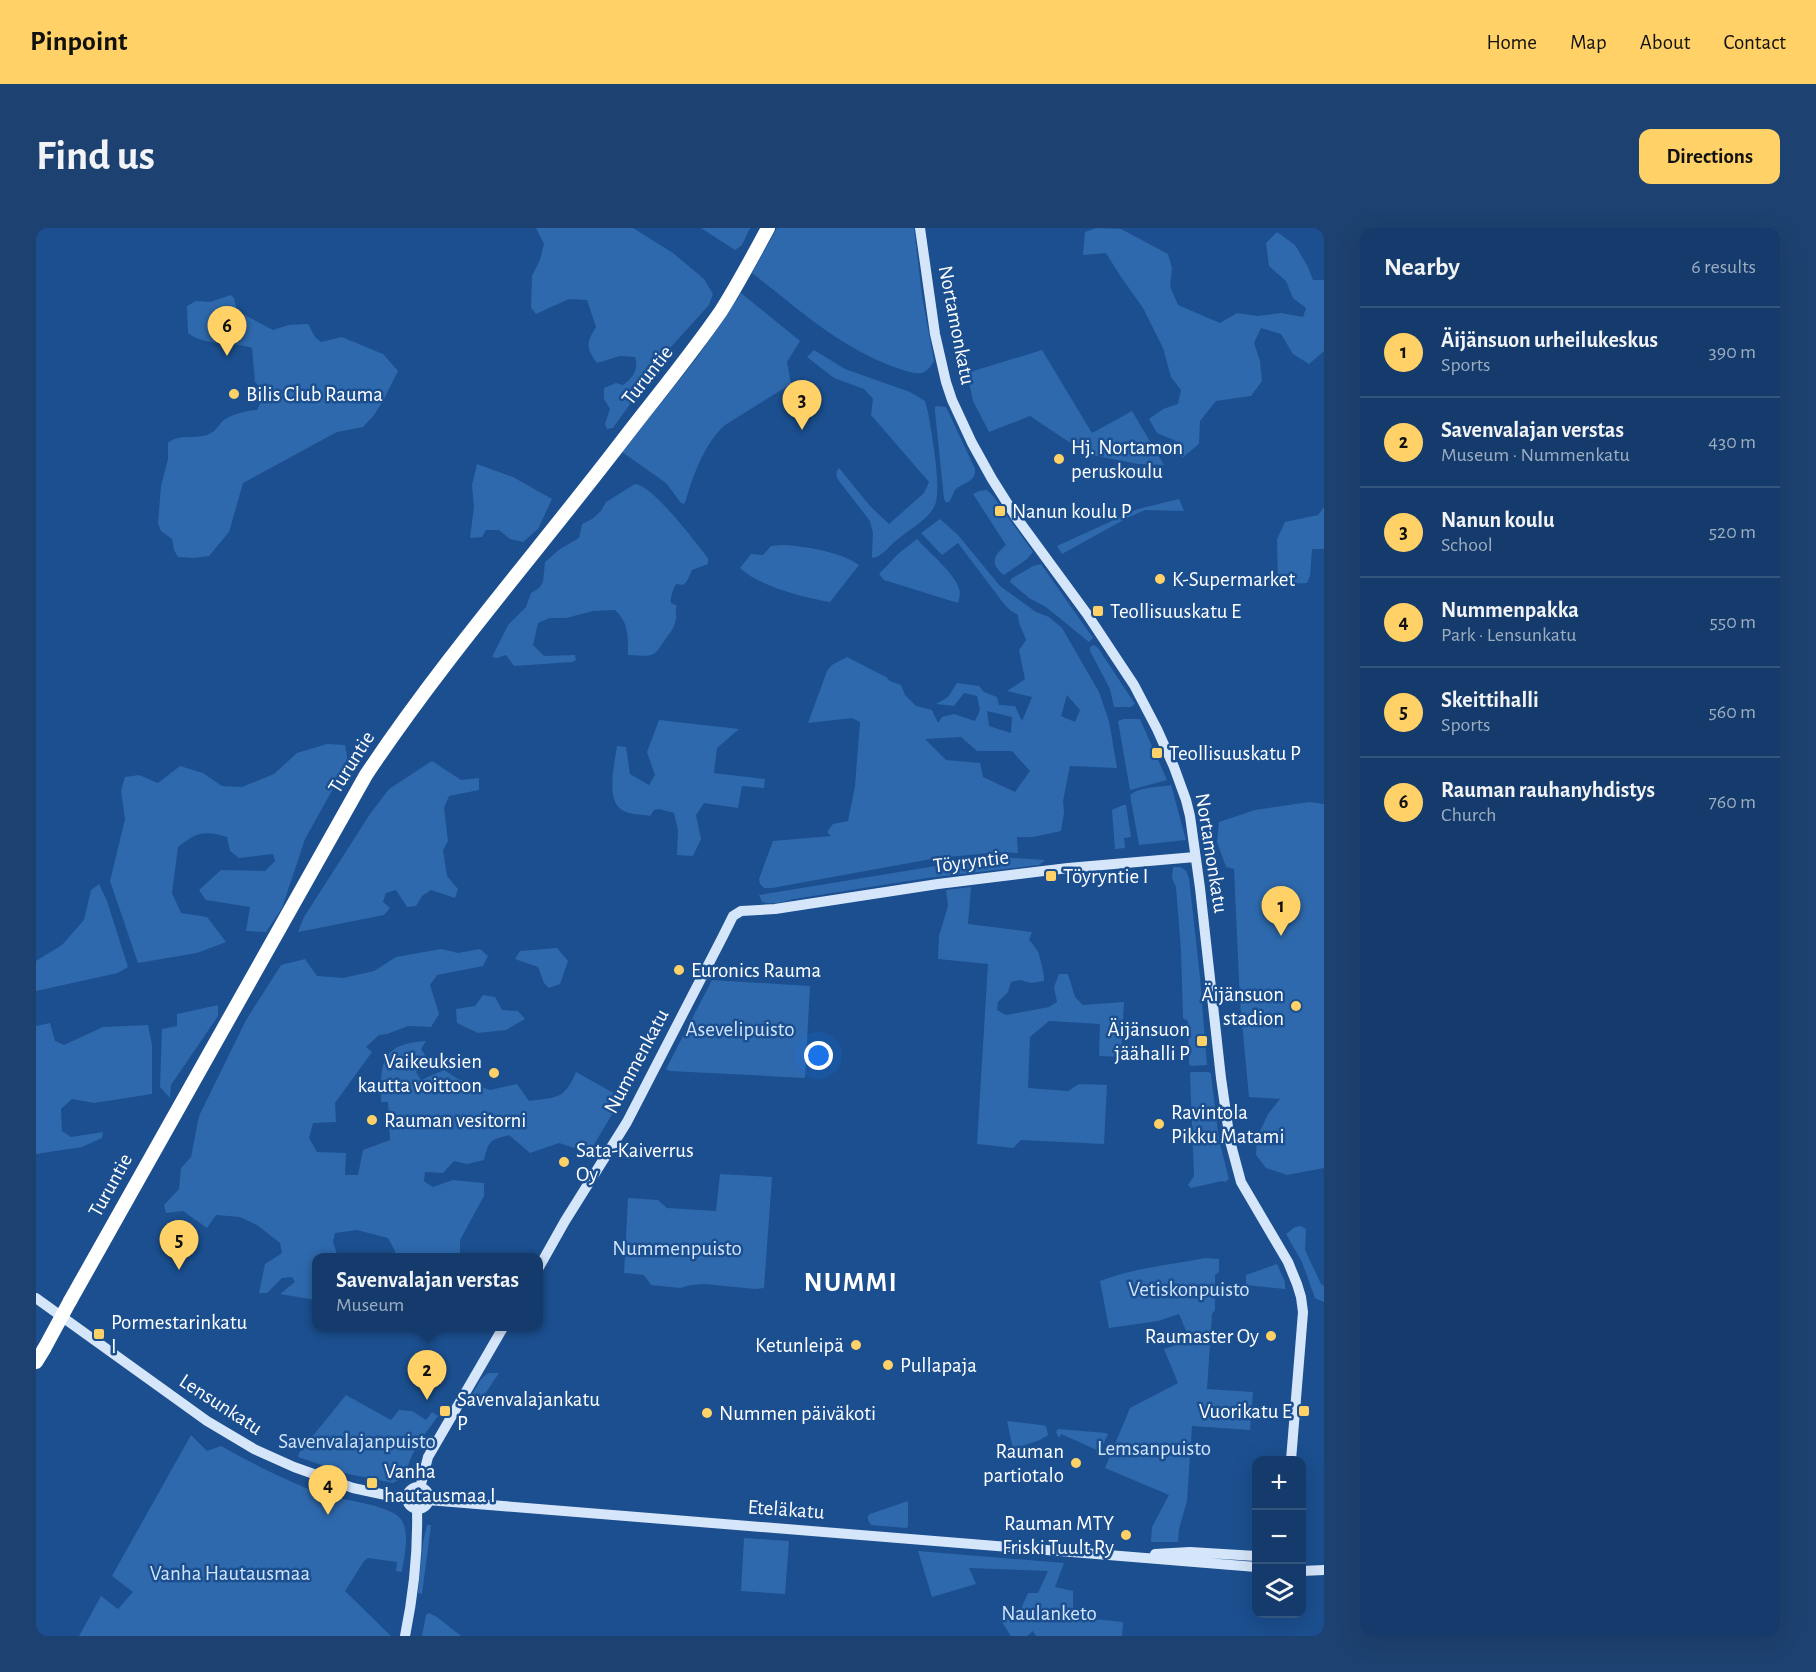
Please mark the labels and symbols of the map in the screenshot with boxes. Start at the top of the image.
street label: Nortamonkatu [935,264,978,387]
pin: 6 [208,306,246,356]
street label: Turuntie [618,342,677,409]
pin: 3 [782,380,822,430]
place label: Bilis Club Rauma [246,384,383,405]
marker: Bilis Club Rauma [227,387,241,401]
place label: Hj. Nortamon peruskoulu [1071,437,1183,482]
marker: Hj. Nortamon peruskoulu [1052,452,1066,466]
place label: Nanun koulu P [1012,501,1132,522]
marker: Nanun koulu P [993,504,1007,518]
place label: K-Supermarket [1172,569,1295,590]
marker: K-Supermarket [1153,572,1167,586]
place label: Teollisuuskatu E [1110,601,1241,622]
marker: Teollisuuskatu E [1091,604,1105,618]
street label: Turuntie [324,728,379,797]
place label: Teollisuuskatu P [1169,743,1301,764]
marker: Teollisuuskatu P [1150,746,1164,760]
street label: Nortamonkatu [1192,792,1231,915]
street label: Töyryntie [932,846,1010,877]
place label: Töyryntie I [1063,866,1148,887]
marker: Töyryntie I [1044,869,1058,883]
pin: 1 [1262,886,1300,936]
place label: Euronics Rauma [691,960,822,981]
marker: Euronics Rauma [672,963,686,977]
place label: Äijänsuon stadion [1201,983,1284,1029]
marker: Äijänsuon stadion [1289,999,1303,1013]
street label: Nummenkatu [600,1005,673,1117]
place label: Äijänsuon jäähalli P [1107,1018,1190,1064]
park label: Asevelipuisto [685,1019,795,1040]
marker: Äijänsuon jäähalli P [1195,1034,1209,1048]
your location [804,1041,833,1070]
place label: Vaikeuksien kautta voittoon [358,1051,482,1096]
marker: Vaikeuksien kautta voittoon [487,1066,501,1080]
place label: Ravintola Pikku Matami [1171,1102,1284,1147]
place label: Rauman vesitorni [384,1110,526,1131]
marker: Rauman vesitorni [365,1113,379,1127]
marker: Ravintola Pikku Matami [1152,1117,1166,1131]
place label: Sata-Kaiverrus Oy [576,1140,694,1185]
street label: Turuntie [85,1150,136,1220]
marker: Sata-Kaiverrus Oy [557,1155,571,1169]
pin: 5 [160,1220,198,1270]
park label: Nummenpuisto [612,1238,742,1259]
district label: NUMMI [804,1269,898,1296]
park label: Vetiskonpuisto [1128,1279,1250,1300]
place label: Pormestarinkatu I [111,1312,248,1357]
place label: Raumaster Oy [1145,1326,1259,1347]
marker: Pormestarinkatu I [92,1327,106,1341]
marker: Raumaster Oy [1264,1329,1278,1343]
place label: Ketunleipä [755,1335,844,1356]
marker: Ketunleipä [849,1338,863,1352]
pin: 2 [408,1350,446,1400]
place label: Pullapaja [900,1355,977,1376]
marker: Pullapaja [881,1358,895,1372]
street label: Lensunkatu [175,1370,266,1439]
place label: Savenvalajankatu P [457,1389,600,1434]
place label: Vuorikatu E [1199,1401,1292,1422]
place label: Nummen päiväkoti [719,1403,876,1424]
marker: Savenvalajankatu P [438,1404,452,1418]
marker: Vuorikatu E [1297,1404,1311,1418]
marker: Nummen päiväkoti [700,1406,714,1420]
park label: Savenvalajanpuisto [278,1431,436,1452]
park label: Lemsanpuisto [1097,1438,1211,1459]
place label: Rauman partiotalo [983,1441,1064,1486]
marker: Rauman partiotalo [1069,1456,1083,1470]
place label: Vanha hautausmaa I [384,1461,496,1506]
pin: 4 [308,1466,348,1515]
marker: Vanha hautausmaa I [365,1476,379,1490]
street label: Eteläkatu [747,1496,825,1523]
place label: Rauman MTY Friski Tuult Ry [1002,1513,1114,1558]
marker: Rauman MTY Friski Tuult Ry [1119,1528,1133,1542]
park label: Vanha Hautausmaa [150,1563,311,1584]
park label: Naulanketo [1001,1603,1097,1624]

